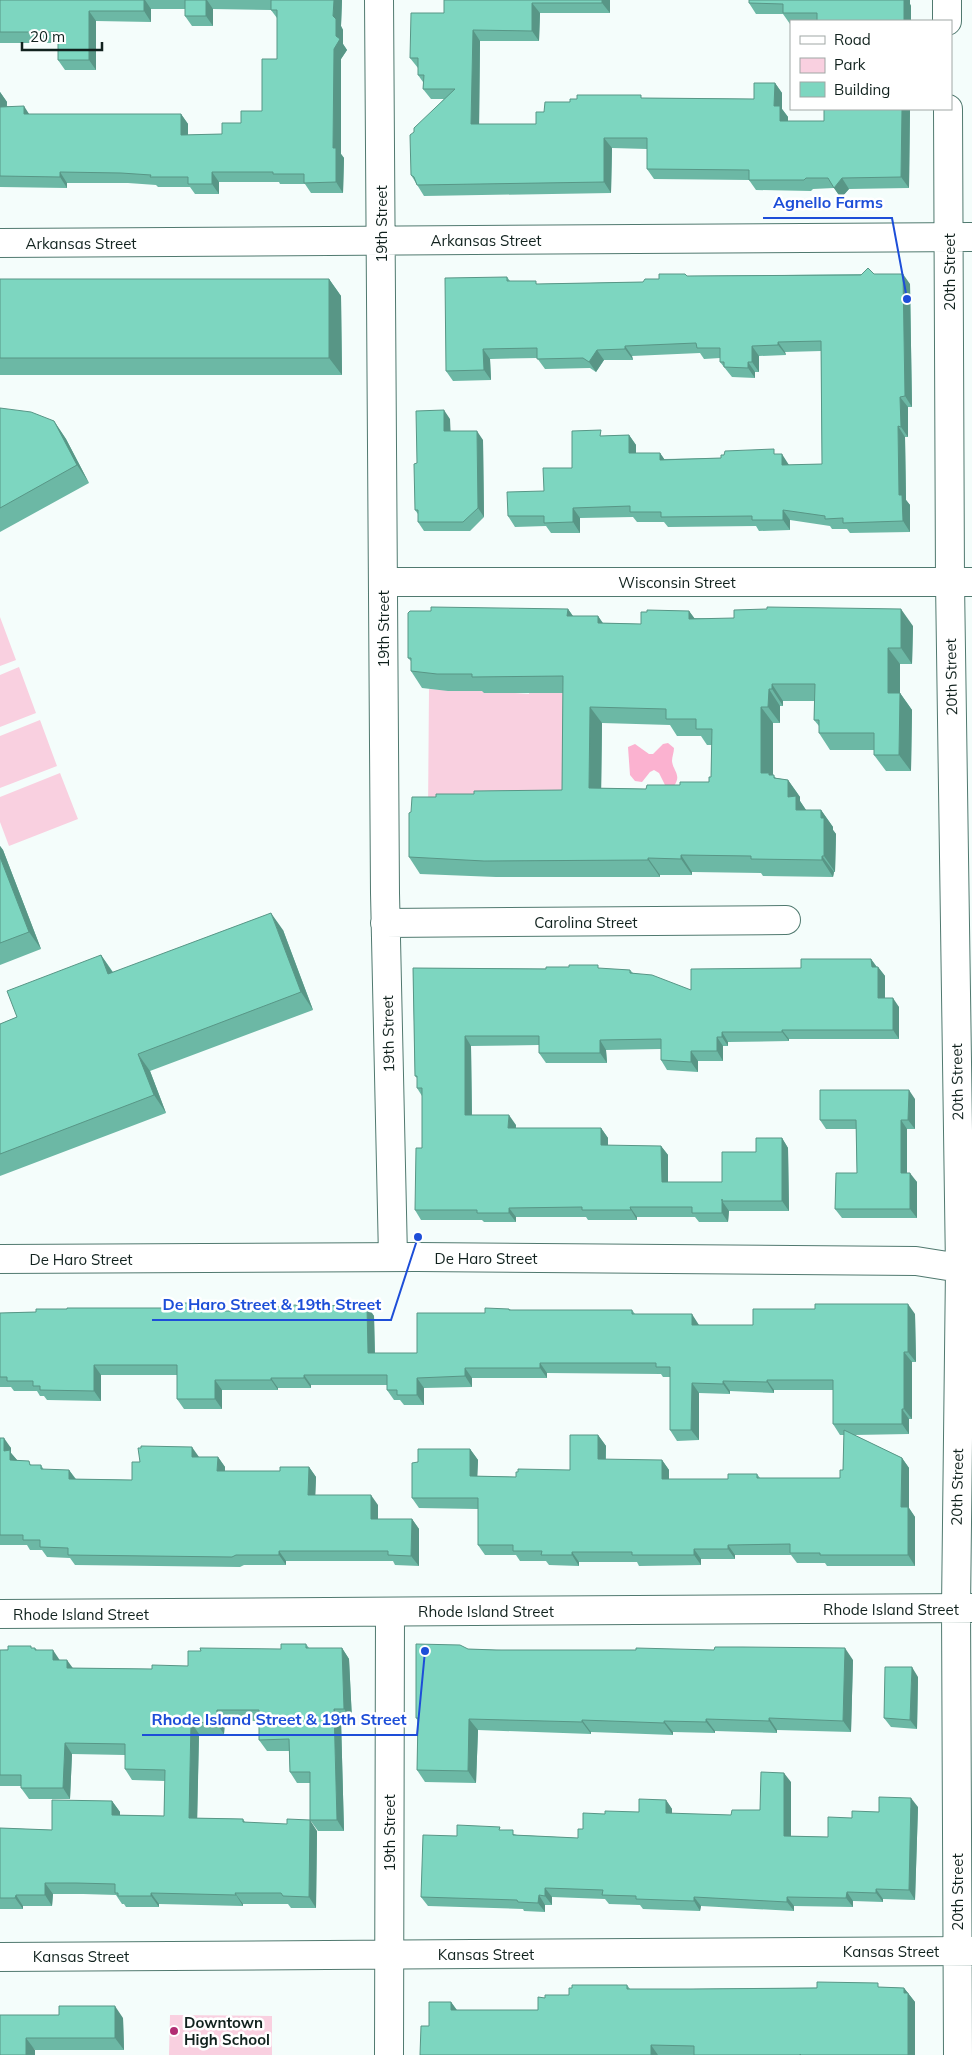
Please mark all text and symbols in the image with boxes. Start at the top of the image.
scale bar [22,20,102,52]
legend [790,20,952,110]
text: 20 m [30,27,65,46]
text: Road [834,30,871,49]
text: Park [834,55,866,74]
text: Building [834,80,890,99]
street label: 19th Street [372,185,391,263]
callout: Agnello Farms [763,187,892,218]
text: Agnello Farms [773,192,883,212]
street label: Arkansas Street [430,231,542,250]
street label: 20th Street [940,233,959,311]
street label: Arkansas Street [25,234,137,253]
street label: Wisconsin Street [618,573,736,592]
street label: 19th Street [374,590,393,668]
street label: 20th Street [941,638,961,716]
street label: Carolina Street [534,913,638,932]
street label: 19th Street [378,995,398,1073]
street label: 20th Street [947,1043,967,1121]
street label: De Haro Street [434,1249,538,1268]
street label: De Haro Street [29,1250,133,1269]
callout: De Haro Street & 19th Street [152,1289,391,1320]
text: De Haro Street & 19th Street [163,1294,381,1314]
street label: 20th Street [947,1448,967,1526]
street label: Rhode Island Street [823,1600,959,1619]
street label: Rhode Island Street [418,1602,554,1621]
street label: Rhode Island Street [13,1605,149,1624]
callout: Rhode Island Street & 19th Street [142,1704,417,1735]
text: Rhode Island Street & 19th Street [151,1709,407,1729]
street label: 19th Street [380,1794,399,1872]
street label: 20th Street [948,1853,967,1931]
street label: Kansas Street [843,1942,939,1961]
street label: Kansas Street [438,1945,534,1964]
street label: Kansas Street [33,1947,129,1966]
place label: Downtown High School [184,2013,270,2049]
marker: Downtown High School [168,2025,180,2037]

